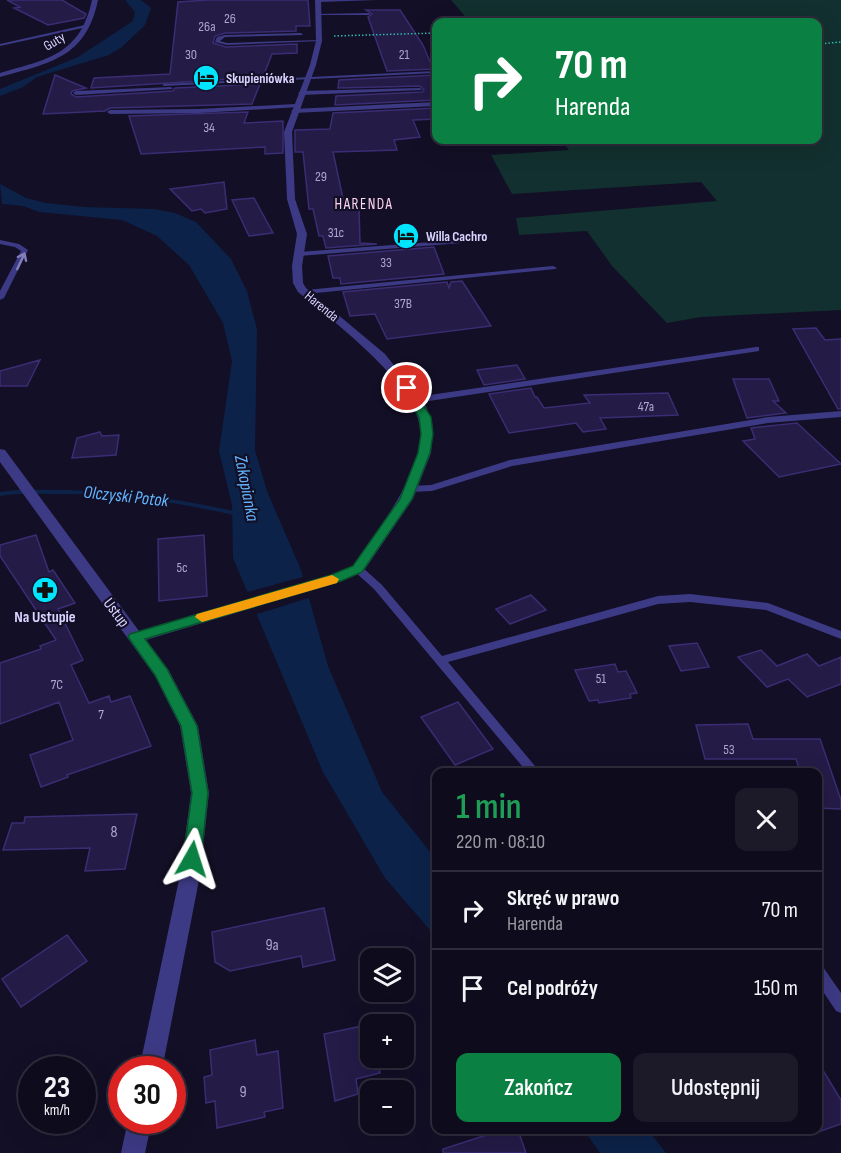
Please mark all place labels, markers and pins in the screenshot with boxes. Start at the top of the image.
hotel icon: Skupieniówka [191,63,221,93]
place label: Skupieniówka [226,70,295,87]
hotel icon: Willa Cachro [391,221,421,251]
place label: Willa Cachro [426,228,487,245]
pin [381,362,432,413]
pharmacy icon: Na Ustupie [30,575,60,605]
place label: Na Ustupie [14,608,76,627]

